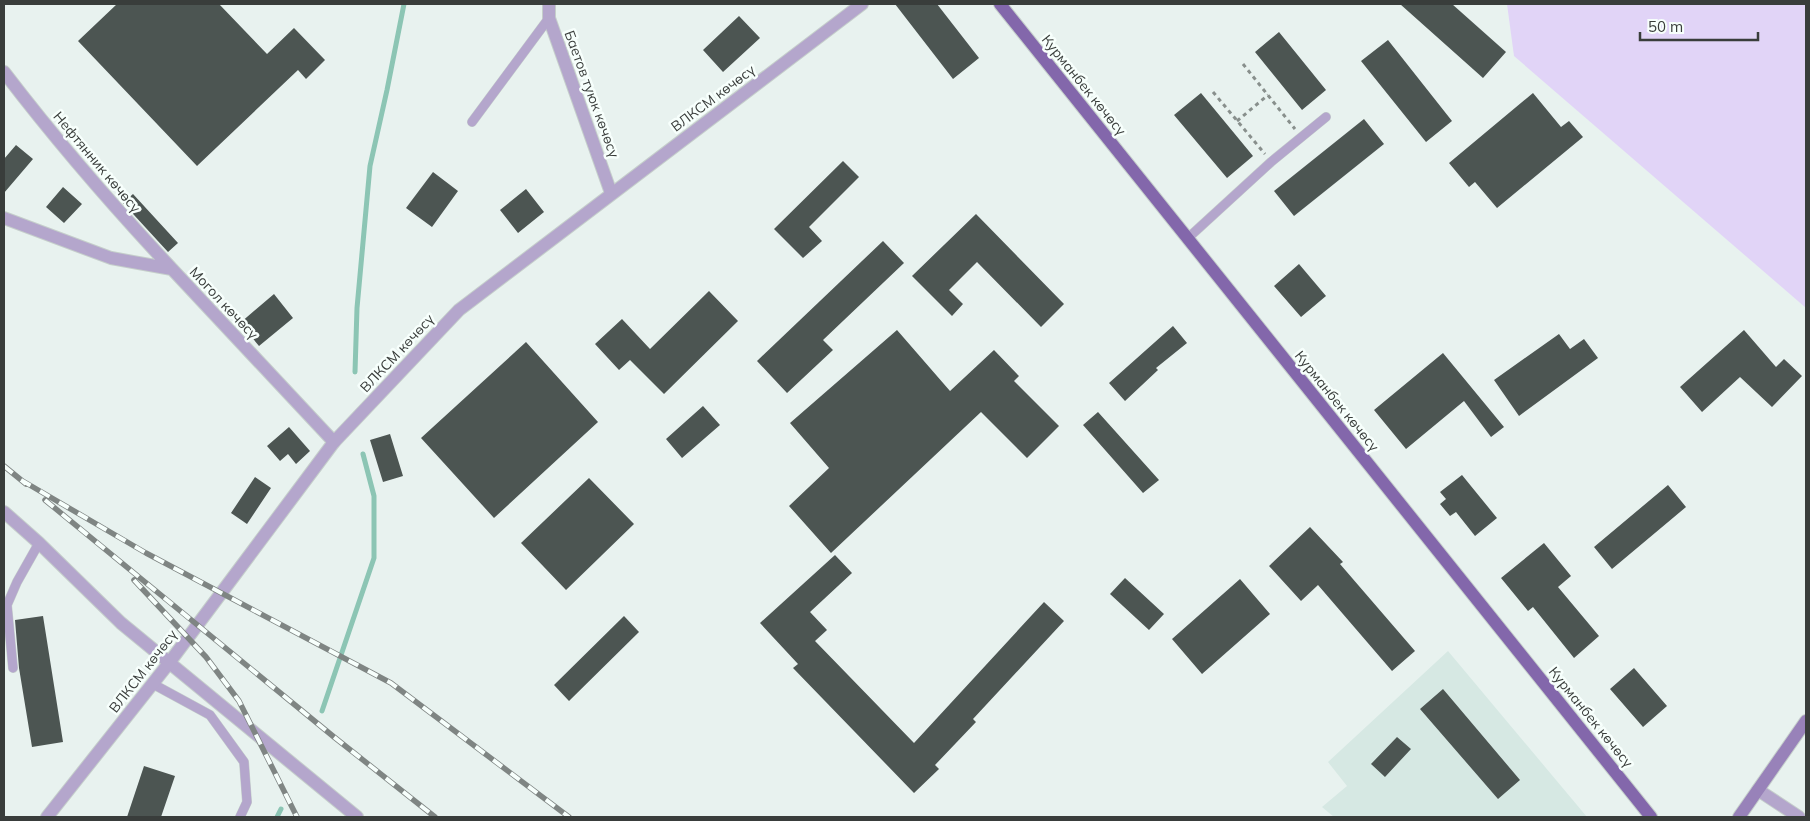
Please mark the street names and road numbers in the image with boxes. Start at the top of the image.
street label: Баетов туюк көчөсү [561,28,624,161]
street label: Курманбек көчөсү [1038,31,1131,139]
street label: ВЛКСМ көчөсү [667,60,759,135]
street label: Нефтянник көчөсү [49,108,145,217]
street label: Могол көчөсү [186,263,262,343]
street label: ВЛКСМ көчөсү [356,310,438,396]
street label: Курманбек көчөсү [1291,347,1384,455]
street label: ВЛКСМ көчөсү [105,625,181,716]
street label: Курманбек көчөсү [1545,663,1638,771]

